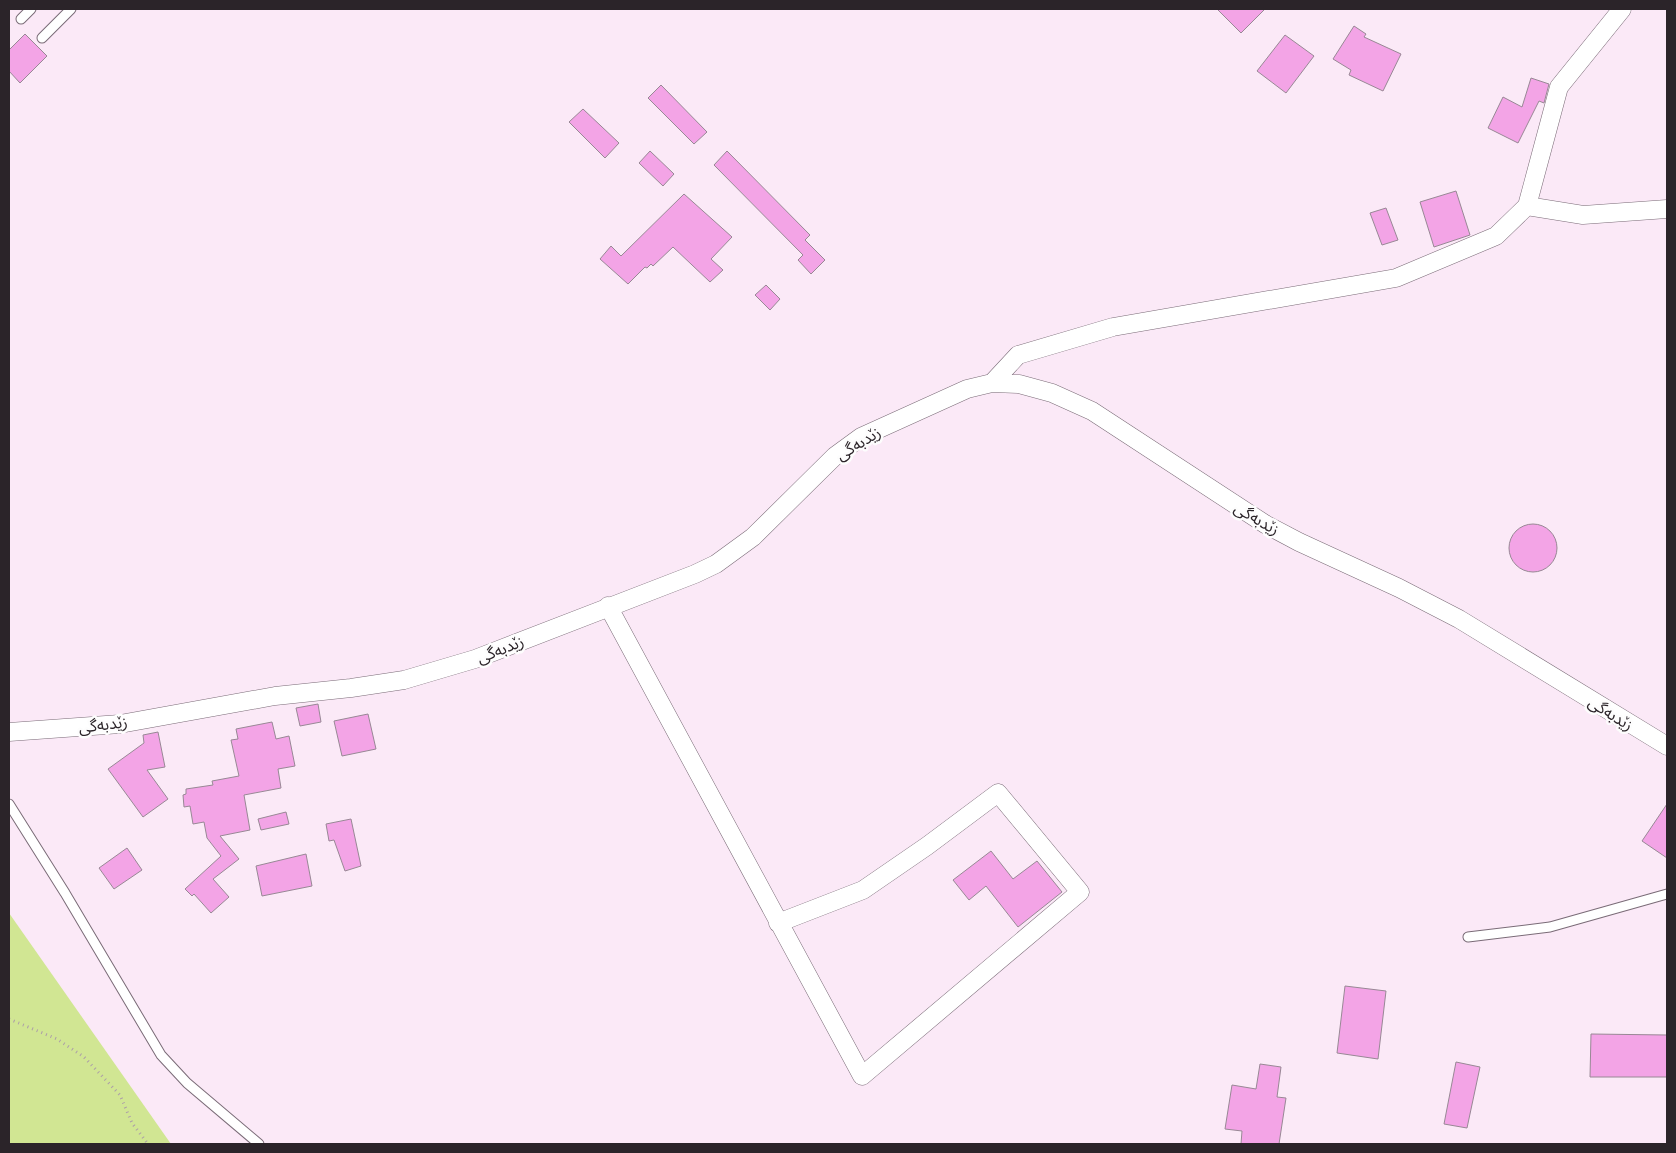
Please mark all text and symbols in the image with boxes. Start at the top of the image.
street label: زێدبەگی [833,423,884,465]
street label: زێدبەگی [1231,499,1282,539]
street label: زێدبەگی [474,632,527,667]
street label: زێدبەگی [1585,693,1636,735]
street label: زێدبەگی [78,713,129,737]

